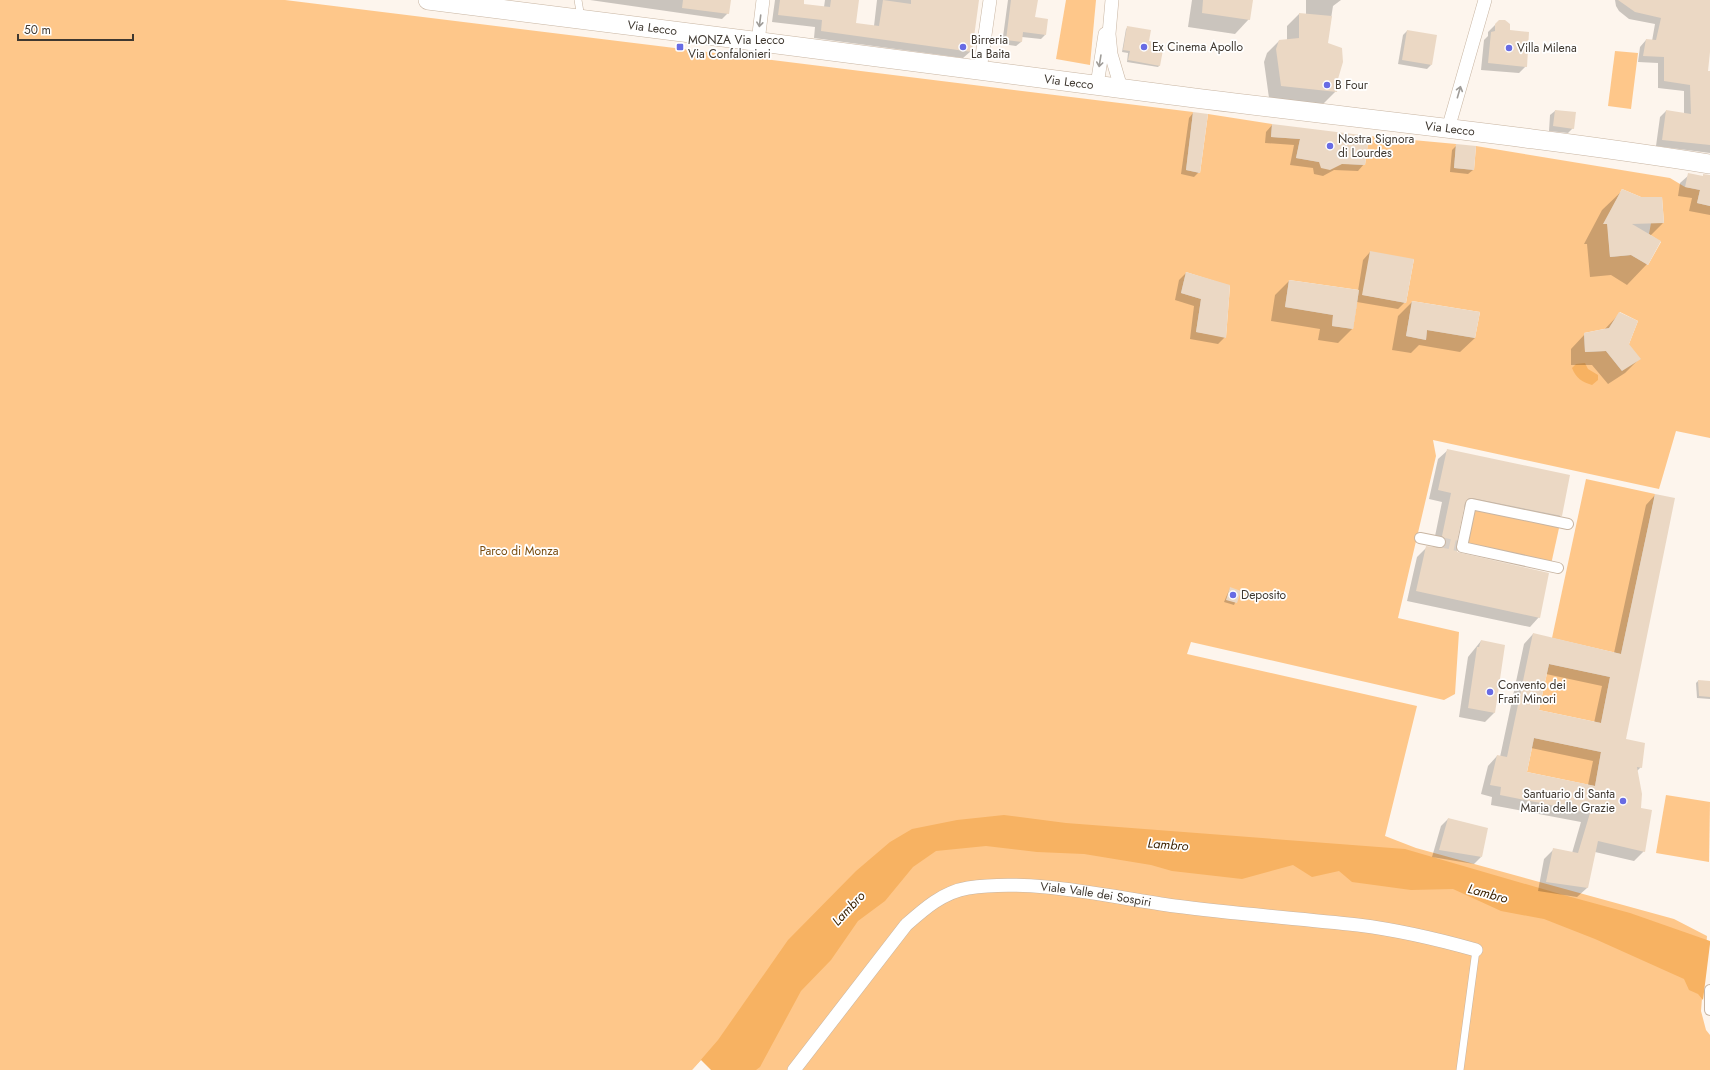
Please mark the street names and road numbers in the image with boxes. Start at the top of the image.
street label: Via Lecco [626,16,679,40]
street label: Via Lecco [1043,70,1095,94]
street label: Via Lecco [1424,117,1476,141]
street label: Viale Valle dei Sospiri [1039,878,1153,911]

